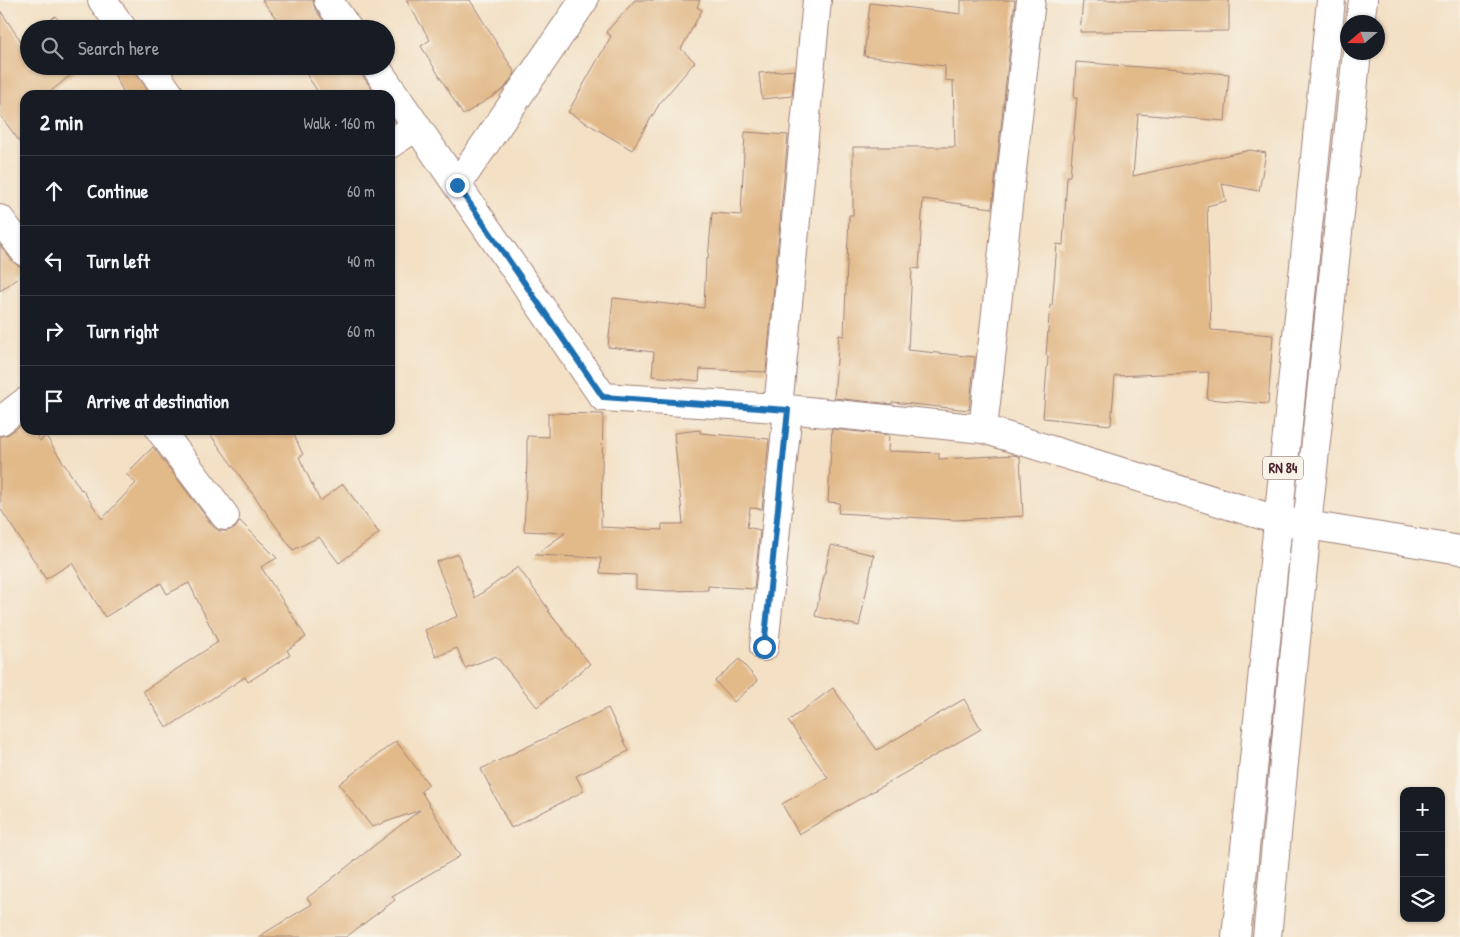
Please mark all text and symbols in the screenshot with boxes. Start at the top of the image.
north arrow [1340,15,1385,60]
search box [20,20,395,75]
icon: search [38,34,66,62]
text: Search here [78,35,159,61]
text: 2 min [40,108,83,137]
text: Walk · 160 m [303,112,375,134]
route end [446,174,469,197]
icon: ahead [40,177,68,205]
text: Continue [87,178,148,204]
text: 60 m [347,180,375,202]
icon: left [40,247,68,275]
text: Turn left [87,248,150,274]
text: 40 m [347,250,375,272]
icon: right [40,317,68,345]
text: Turn right [87,318,158,344]
text: 60 m [347,320,375,342]
icon: arrive [40,387,68,415]
text: Arrive at destination [87,388,229,414]
road number: RN 84 [1263,456,1303,479]
route start [753,636,776,659]
map controls [1400,787,1445,922]
button: + [1400,787,1445,832]
button: − [1400,832,1445,877]
button: layers [1400,877,1445,922]

